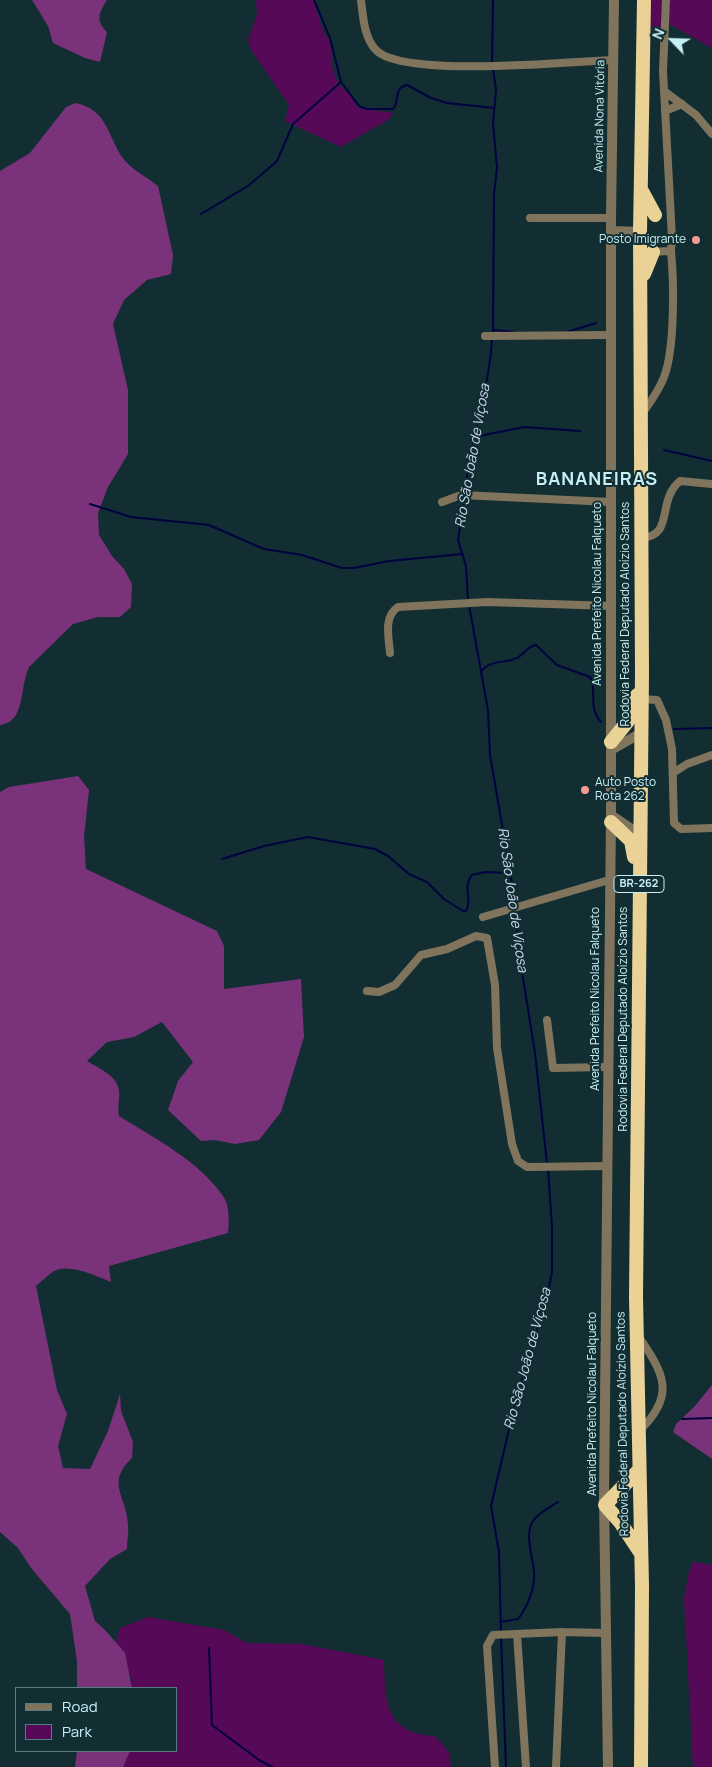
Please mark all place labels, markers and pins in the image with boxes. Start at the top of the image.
place label: Posto Imigrante [599,233,686,247]
marker: Posto Imigrante [690,234,702,246]
place label: Auto Posto Rota 262 [595,776,656,804]
marker: Auto Posto Rota 262 [579,784,591,796]

